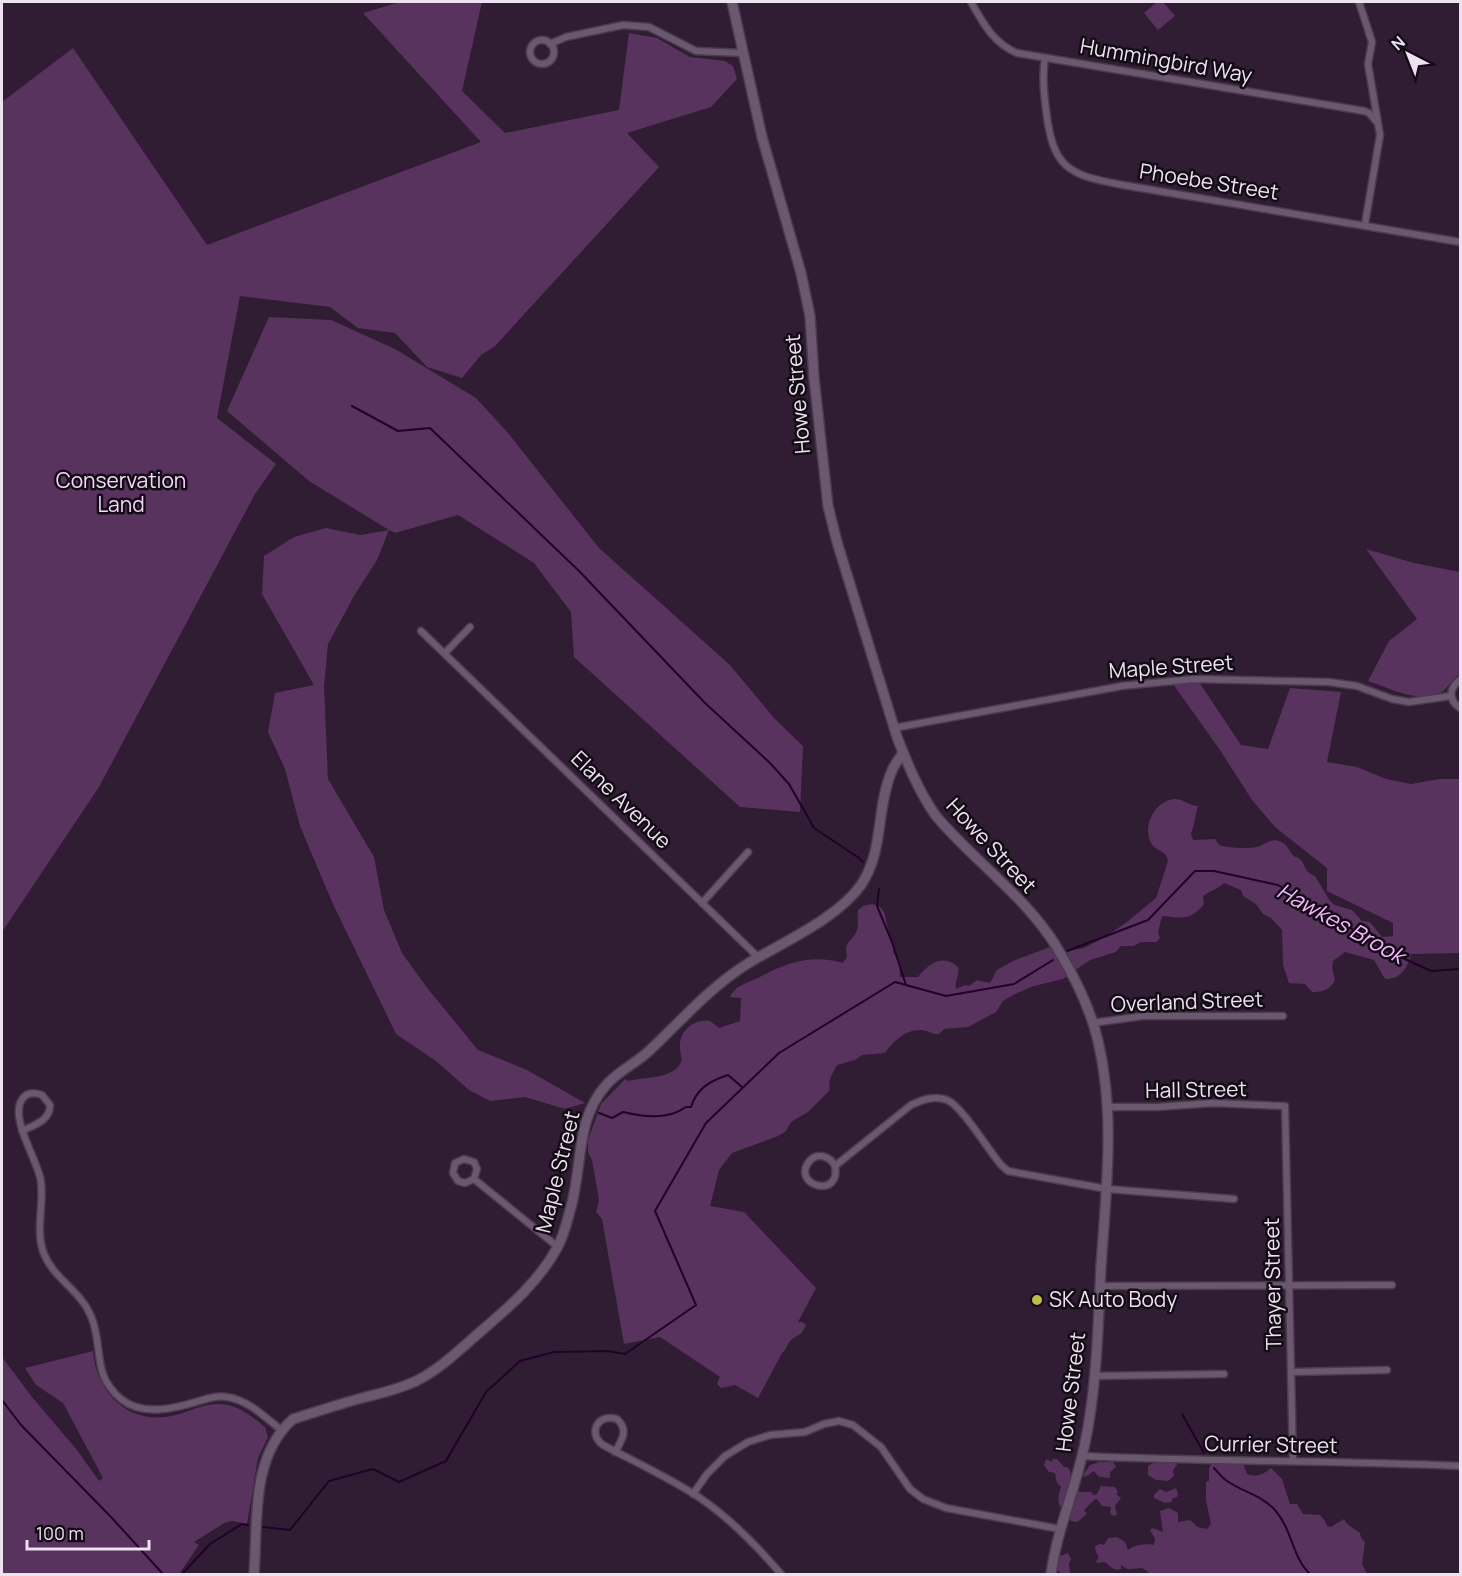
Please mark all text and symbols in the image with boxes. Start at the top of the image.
north arrow [1378,24,1438,84]
street label: Hummingbird Way [1078,31,1254,89]
text: N [1386,31,1410,55]
street label: Phoebe Street [1138,156,1281,206]
street label: Howe Street [778,333,816,455]
park label: Conservation Land [56,466,186,518]
street label: Maple Street [1108,648,1234,684]
street label: Elane Avenue [565,744,678,854]
street label: Howe Street [940,792,1043,899]
water label: Hawkes Brook [1272,876,1413,972]
street label: Overland Street [1110,984,1264,1018]
street label: Hall Street [1145,1074,1247,1104]
street label: Maple Street [528,1108,586,1236]
street label: Thayer Street [1257,1218,1287,1350]
place label: SK Auto Body [1049,1285,1177,1313]
marker: SK Auto Body [1030,1293,1044,1307]
street label: Howe Street [1049,1331,1091,1453]
street label: Currier Street [1204,1429,1338,1459]
scale bar [27,1513,148,1551]
text: 100 m [36,1521,84,1545]

